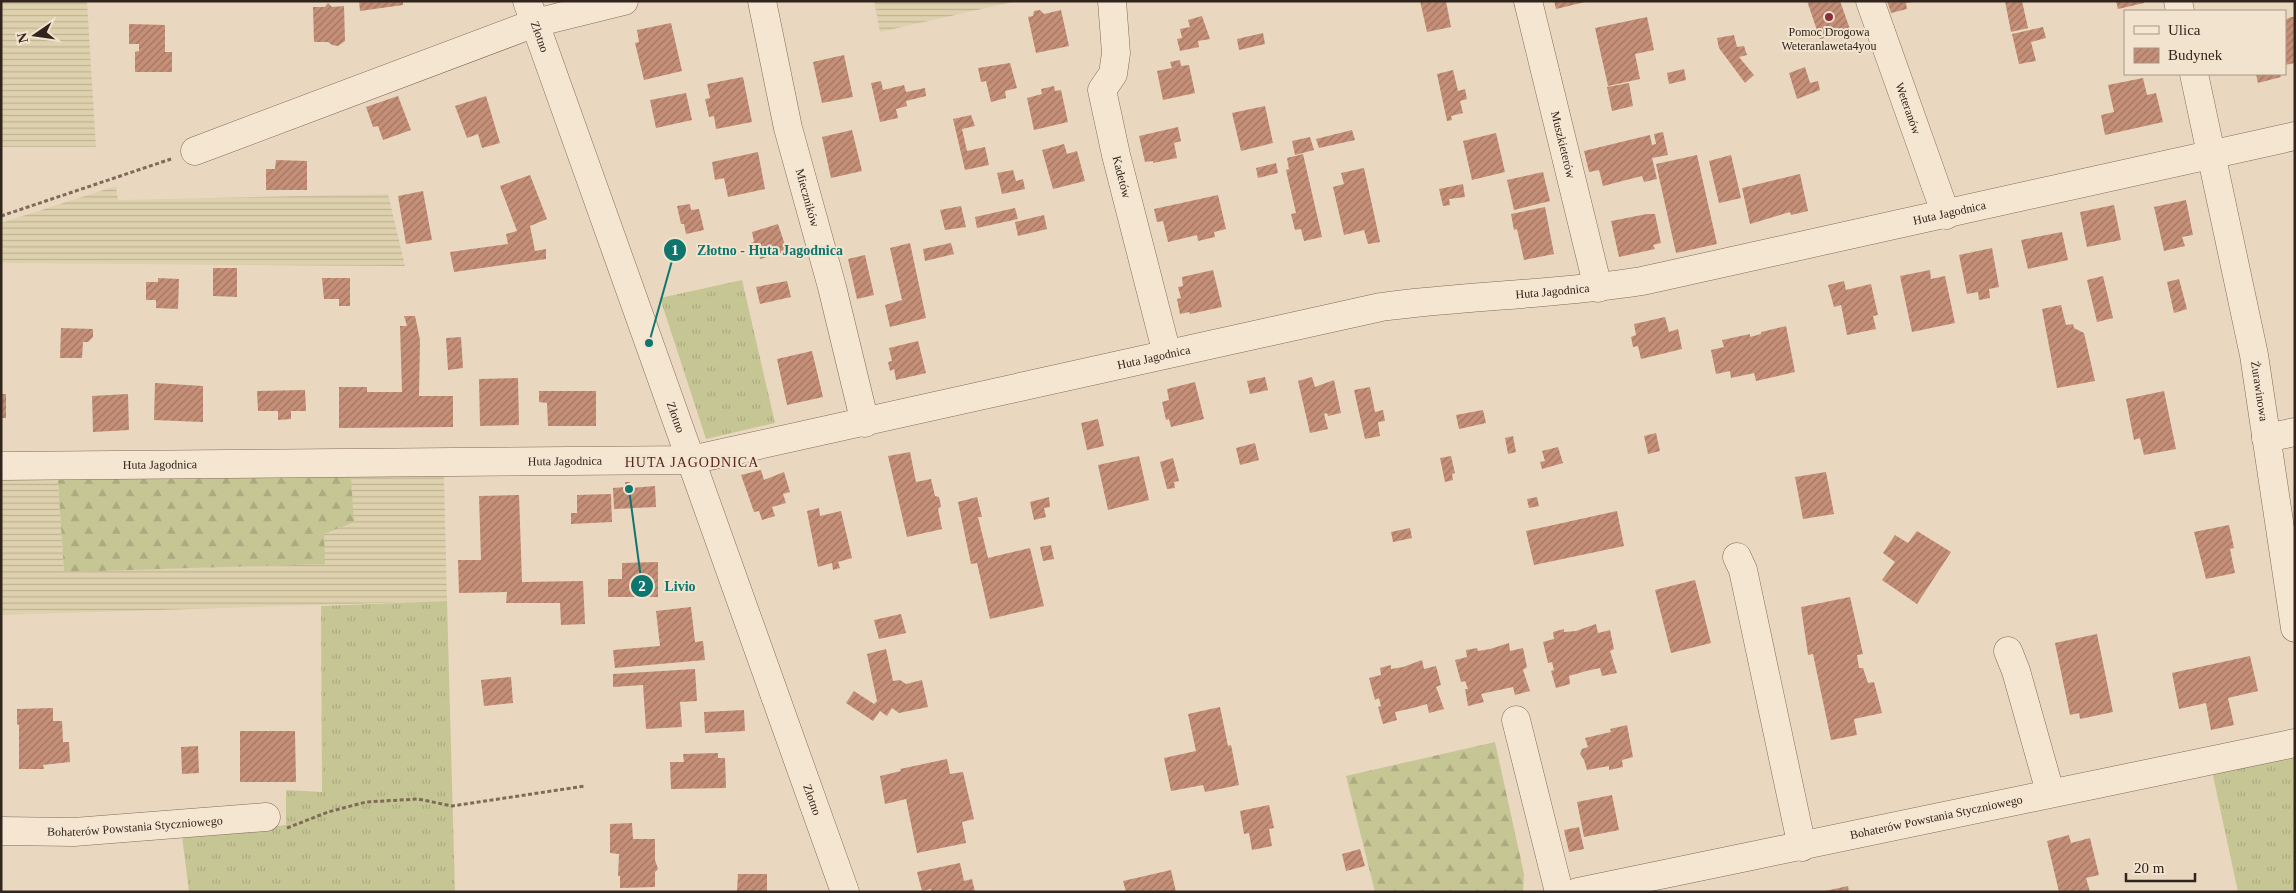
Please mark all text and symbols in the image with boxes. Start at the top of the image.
north arrow [10,10,60,60]
legend [2124,10,2286,75]
marker: Pomoc Drogowa Weteranlaweta4you [1823,11,1835,23]
street label: Złotno [528,19,552,54]
text: Ulica [2168,22,2201,38]
place label: Pomoc Drogowa Weteranlaweta4you [1782,25,1877,53]
text: N [14,31,31,44]
text: Budynek [2168,47,2223,63]
street label: Weteranów [1892,80,1924,137]
street label: Muszkieterów [1548,110,1578,180]
street label: Kadetów [1109,154,1134,200]
street label: Mieczników [793,167,822,229]
street label: Huta Jagodnica [1912,198,1988,228]
callout: Złotno - Huta Jagodnica [662,235,853,264]
text: 1 [671,242,679,258]
text: Złotno - Huta Jagodnica [697,243,843,258]
street label: Huta Jagodnica [1515,281,1591,301]
street label: Huta Jagodnica [1116,342,1192,372]
street label: Żurawinowa [2248,360,2271,423]
street label: Złotno [664,400,688,435]
street label: Huta Jagodnica [528,454,603,468]
district label: HUTA JAGODNICA [625,455,759,470]
street label: Huta Jagodnica [123,457,198,472]
callout: Livio [630,571,706,600]
text: 2 [638,578,646,594]
text: Livio [664,579,696,594]
street label: Złotno [800,782,824,817]
street label: Bohaterów Powstania Styczniowego [1849,792,2024,842]
street label: Bohaterów Powstania Styczniowego [47,813,223,839]
scale bar [2126,850,2195,882]
text: 20 m [2134,860,2165,876]

